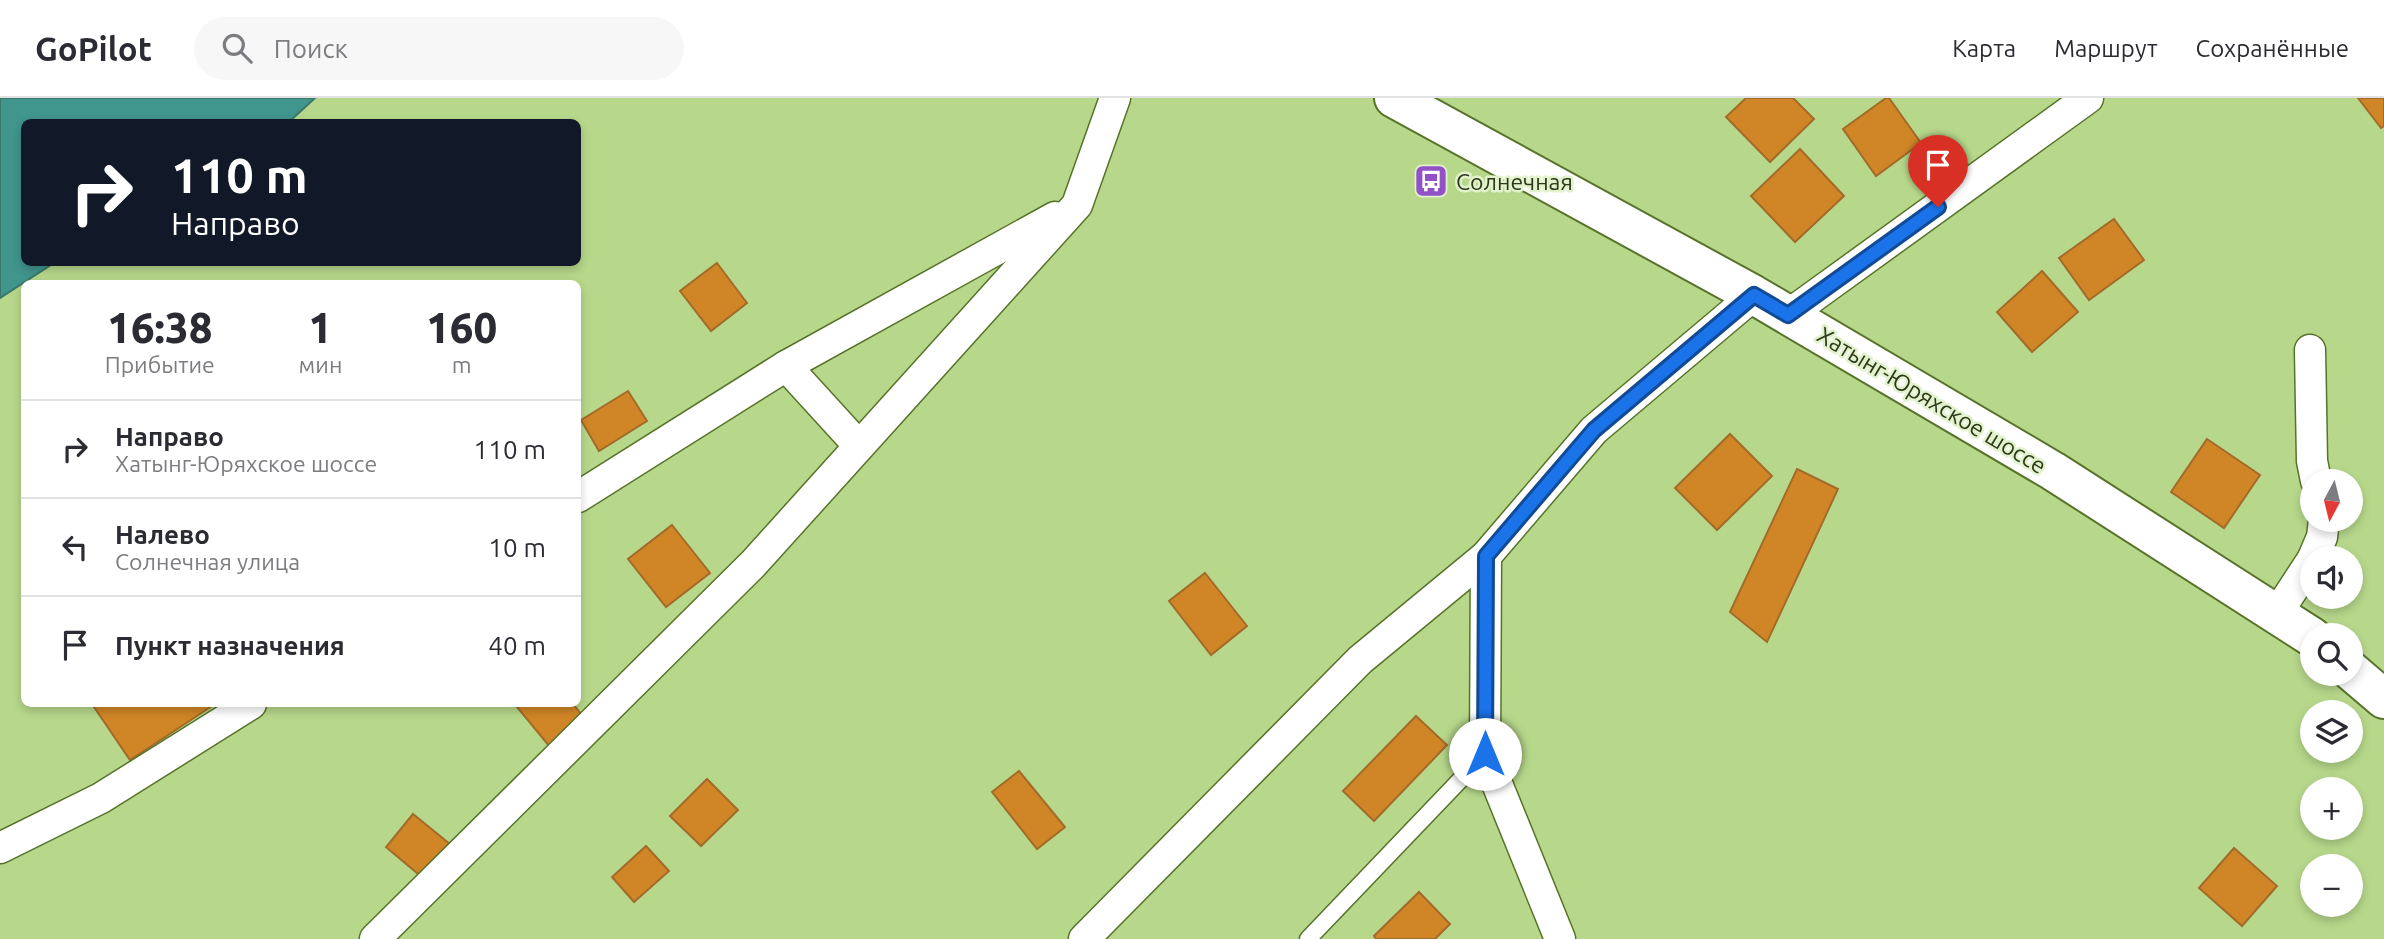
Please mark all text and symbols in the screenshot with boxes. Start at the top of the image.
search box [194,17,684,80]
icon: search [218,29,256,67]
text: GoPilot [35,30,152,67]
text: Поиск [274,34,348,63]
text: Карта [1952,35,2016,62]
text: Маршрут [2054,35,2158,62]
text: Сохранённые [2196,35,2349,62]
pin [1908,135,1968,207]
icon: arrive [1919,146,1957,184]
icon: right [56,147,147,238]
text: 110 m [171,147,308,202]
bus stop icon: Солнечная [1412,162,1450,200]
place label: Солнечная [1456,169,1573,194]
text: Направо [171,205,300,241]
text: 16:38 [107,304,212,351]
text: 1 [309,304,332,351]
text: 160 [426,304,497,351]
street label: Хатынг-Юряхское шоссе [1813,322,2051,478]
text: Прибытие [105,352,215,377]
text: мин [299,352,342,377]
text: m [452,352,472,377]
text: Направо [115,422,224,451]
icon: right [56,430,94,468]
text: 110 m [474,435,546,464]
text: Хатынг-Юряхское шоссе [115,451,377,476]
north arrow [2300,469,2362,532]
map controls [2300,469,2363,917]
text: Налево [115,520,210,549]
icon: left [56,528,94,566]
text: 10 m [488,533,546,562]
button: sound [2300,546,2363,609]
text: Солнечная улица [115,549,300,574]
button: search [2300,623,2363,686]
icon: arrive [56,626,94,664]
text: Пункт назначения [115,631,345,660]
text: 40 m [488,631,546,660]
button: layers [2300,700,2363,763]
position arrow [1448,717,1522,791]
button: + [2300,777,2363,840]
button: − [2300,854,2363,917]

